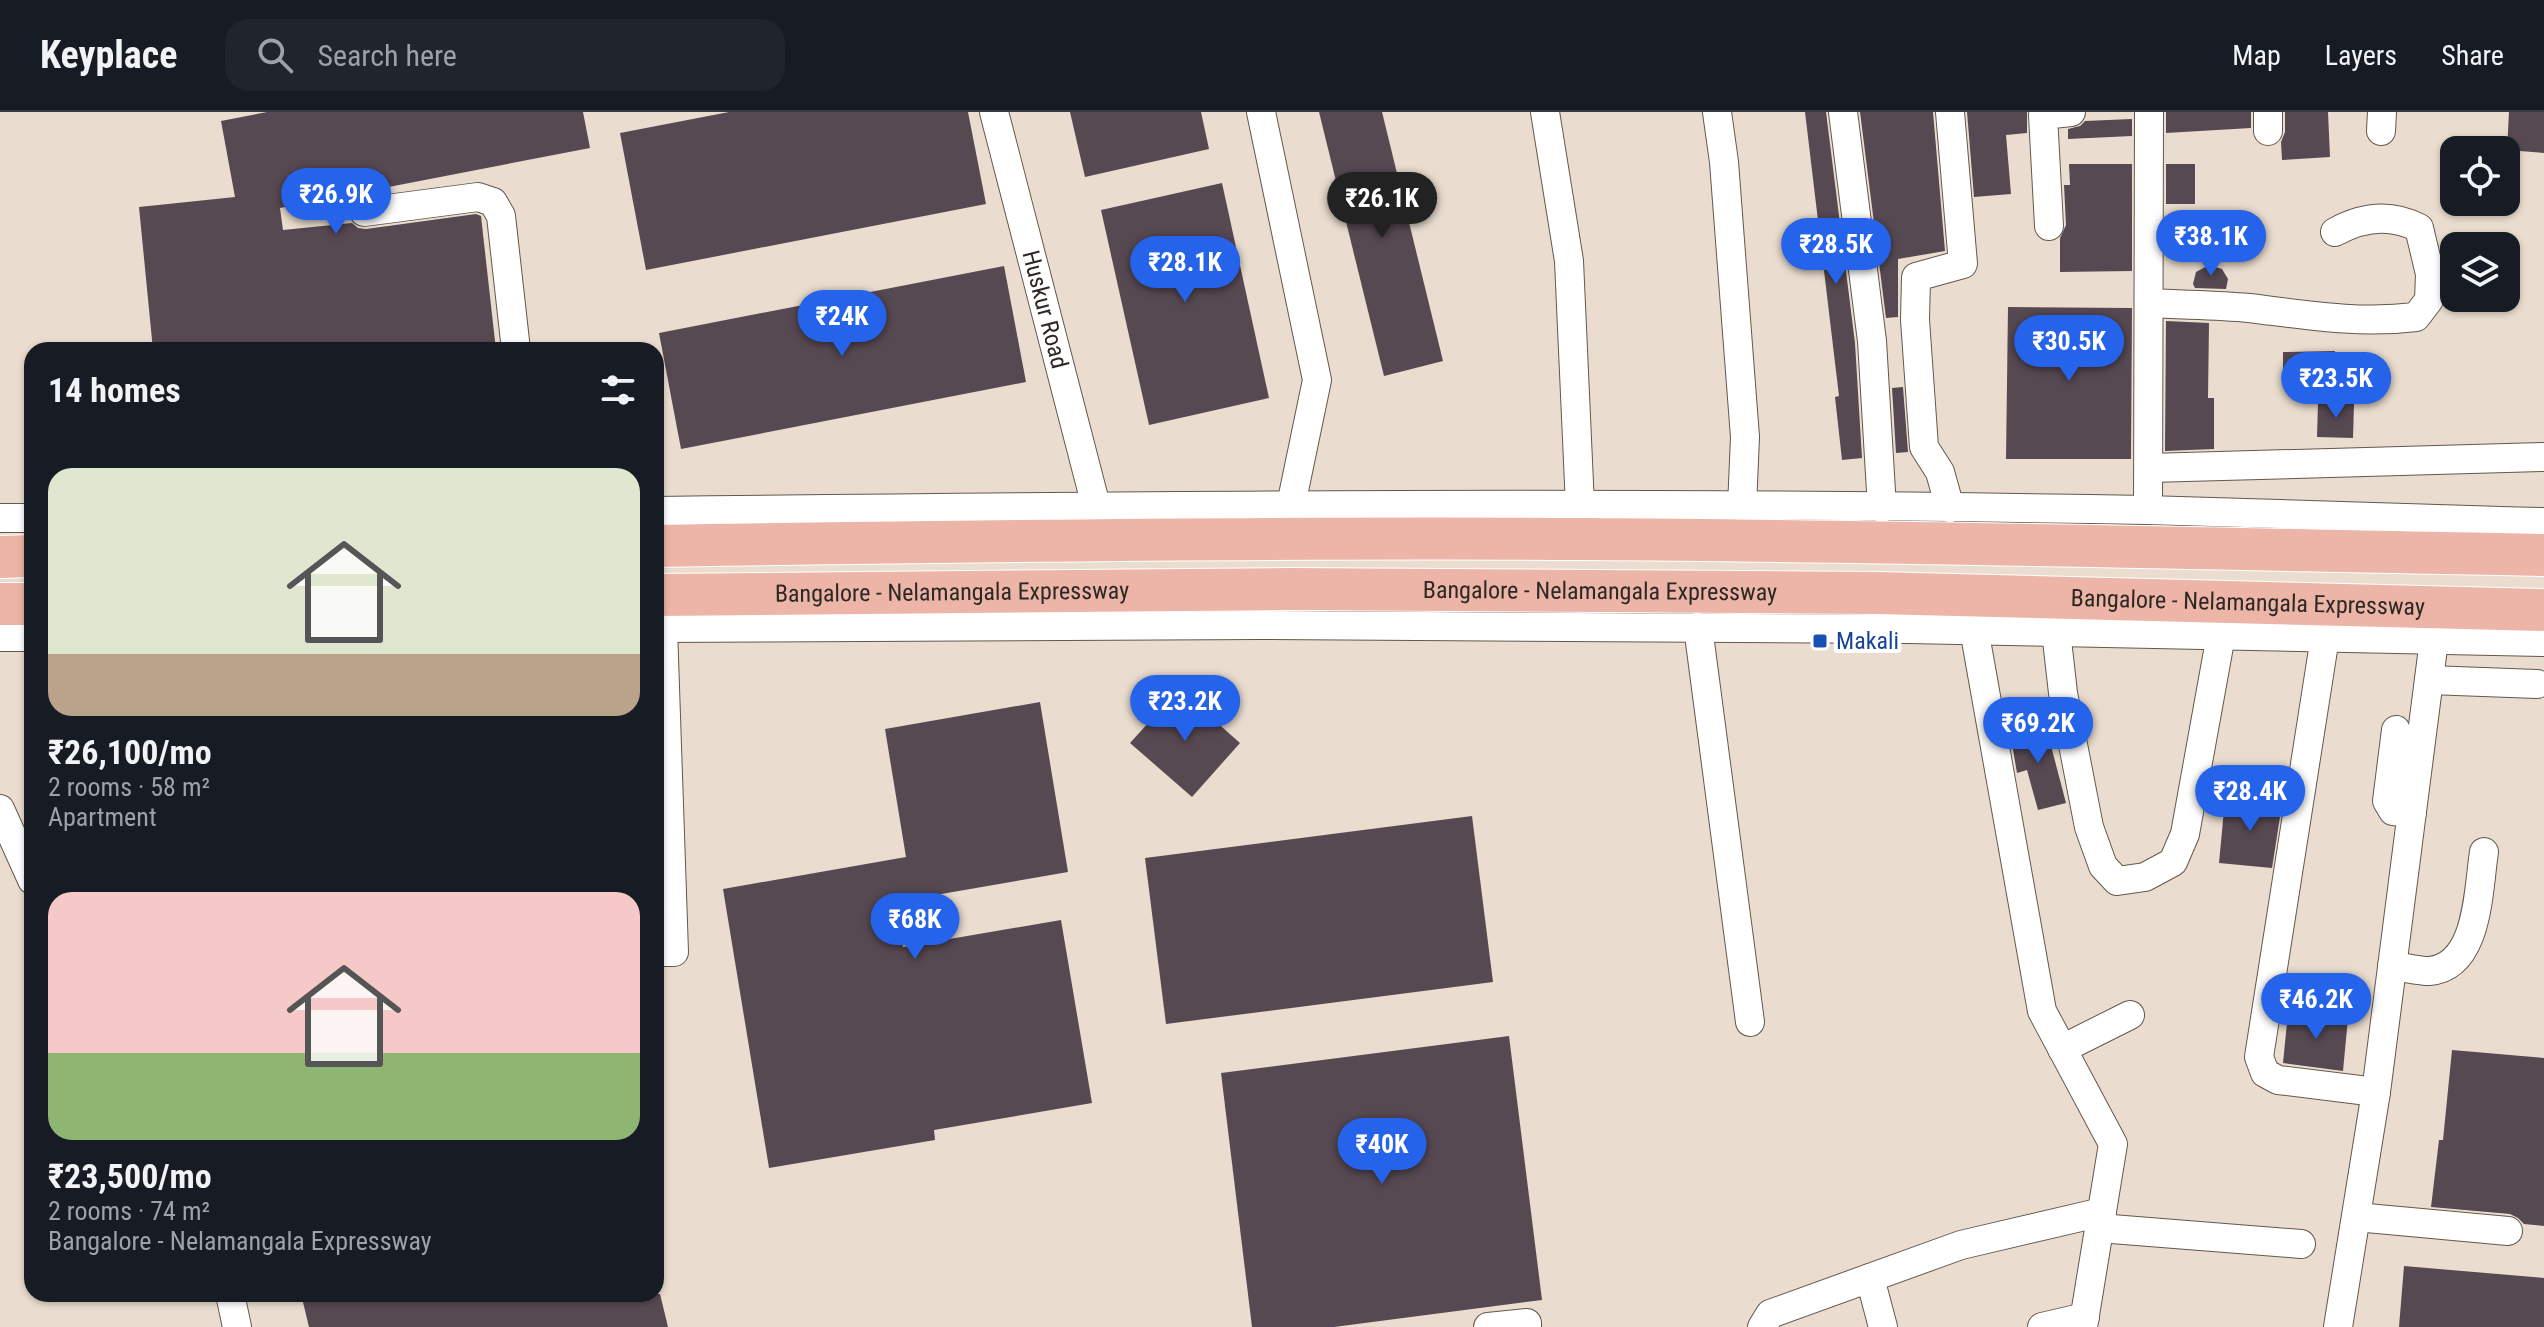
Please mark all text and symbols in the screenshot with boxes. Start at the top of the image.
search box [225,19,785,91]
text: Keyplace [40,33,177,77]
icon: search [253,33,297,77]
text: Search here [317,38,457,73]
text: Map [2232,39,2281,72]
text: Layers [2325,39,2397,72]
text: Share [2441,39,2504,72]
map controls [2440,136,2520,312]
button: locate [2440,136,2520,216]
pin: ₹26.9K [271,168,401,236]
pin: ₹26.1K [1317,172,1447,240]
text: ₹26.9K [299,179,373,209]
text: ₹26.1K [1345,183,1419,213]
pin: ₹38.1K [2146,210,2276,278]
pin: ₹28.5K [1771,218,1901,286]
text: ₹38.1K [2174,221,2248,251]
text: ₹28.5K [1799,229,1873,259]
button: layers [2440,232,2520,312]
pin: ₹28.1K [1120,236,1250,304]
street label: Huskur Road [1016,247,1074,372]
text: ₹28.1K [1148,247,1222,277]
pin: ₹24K [795,290,889,358]
text: ₹24K [816,301,868,331]
pin: ₹30.5K [2004,315,2134,383]
text: ₹30.5K [2032,326,2106,356]
pin: ₹23.5K [2271,352,2401,420]
text: ₹23.5K [2299,363,2373,393]
icon: filters [596,368,640,412]
text: 14 homes [48,370,181,410]
icon: home [272,520,416,664]
street label: Bangalore - Nelamangala Expressway [1423,576,1777,606]
street label: Bangalore - Nelamangala Expressway [775,577,1129,608]
street label: Bangalore - Nelamangala Expressway [2070,584,2425,621]
place label: Makali [1836,627,1899,655]
marker: Makali [1811,632,1829,650]
pin: ₹23.2K [1120,675,1250,743]
text: ₹23.2K [1148,686,1222,716]
pin: ₹69.2K [1973,697,2103,765]
text: ₹69.2K [2001,708,2075,738]
text: ₹26,100/mo [48,732,212,772]
pin: ₹28.4K [2185,765,2315,833]
text: 2 rooms · 58 m² [48,772,210,802]
text: ₹28.4K [2213,776,2287,806]
text: Apartment [48,802,157,832]
pin: ₹68K [868,893,962,961]
text: ₹68K [889,904,941,934]
icon: home [272,944,416,1088]
pin: ₹46.2K [2251,973,2381,1041]
text: ₹46.2K [2279,984,2353,1014]
pin: ₹40K [1335,1118,1429,1186]
text: ₹40K [1356,1129,1408,1159]
text: ₹23,500/mo [48,1156,212,1196]
text: 2 rooms · 74 m² [48,1196,210,1226]
text: Bangalore - Nelamangala Expressway [48,1226,432,1256]

